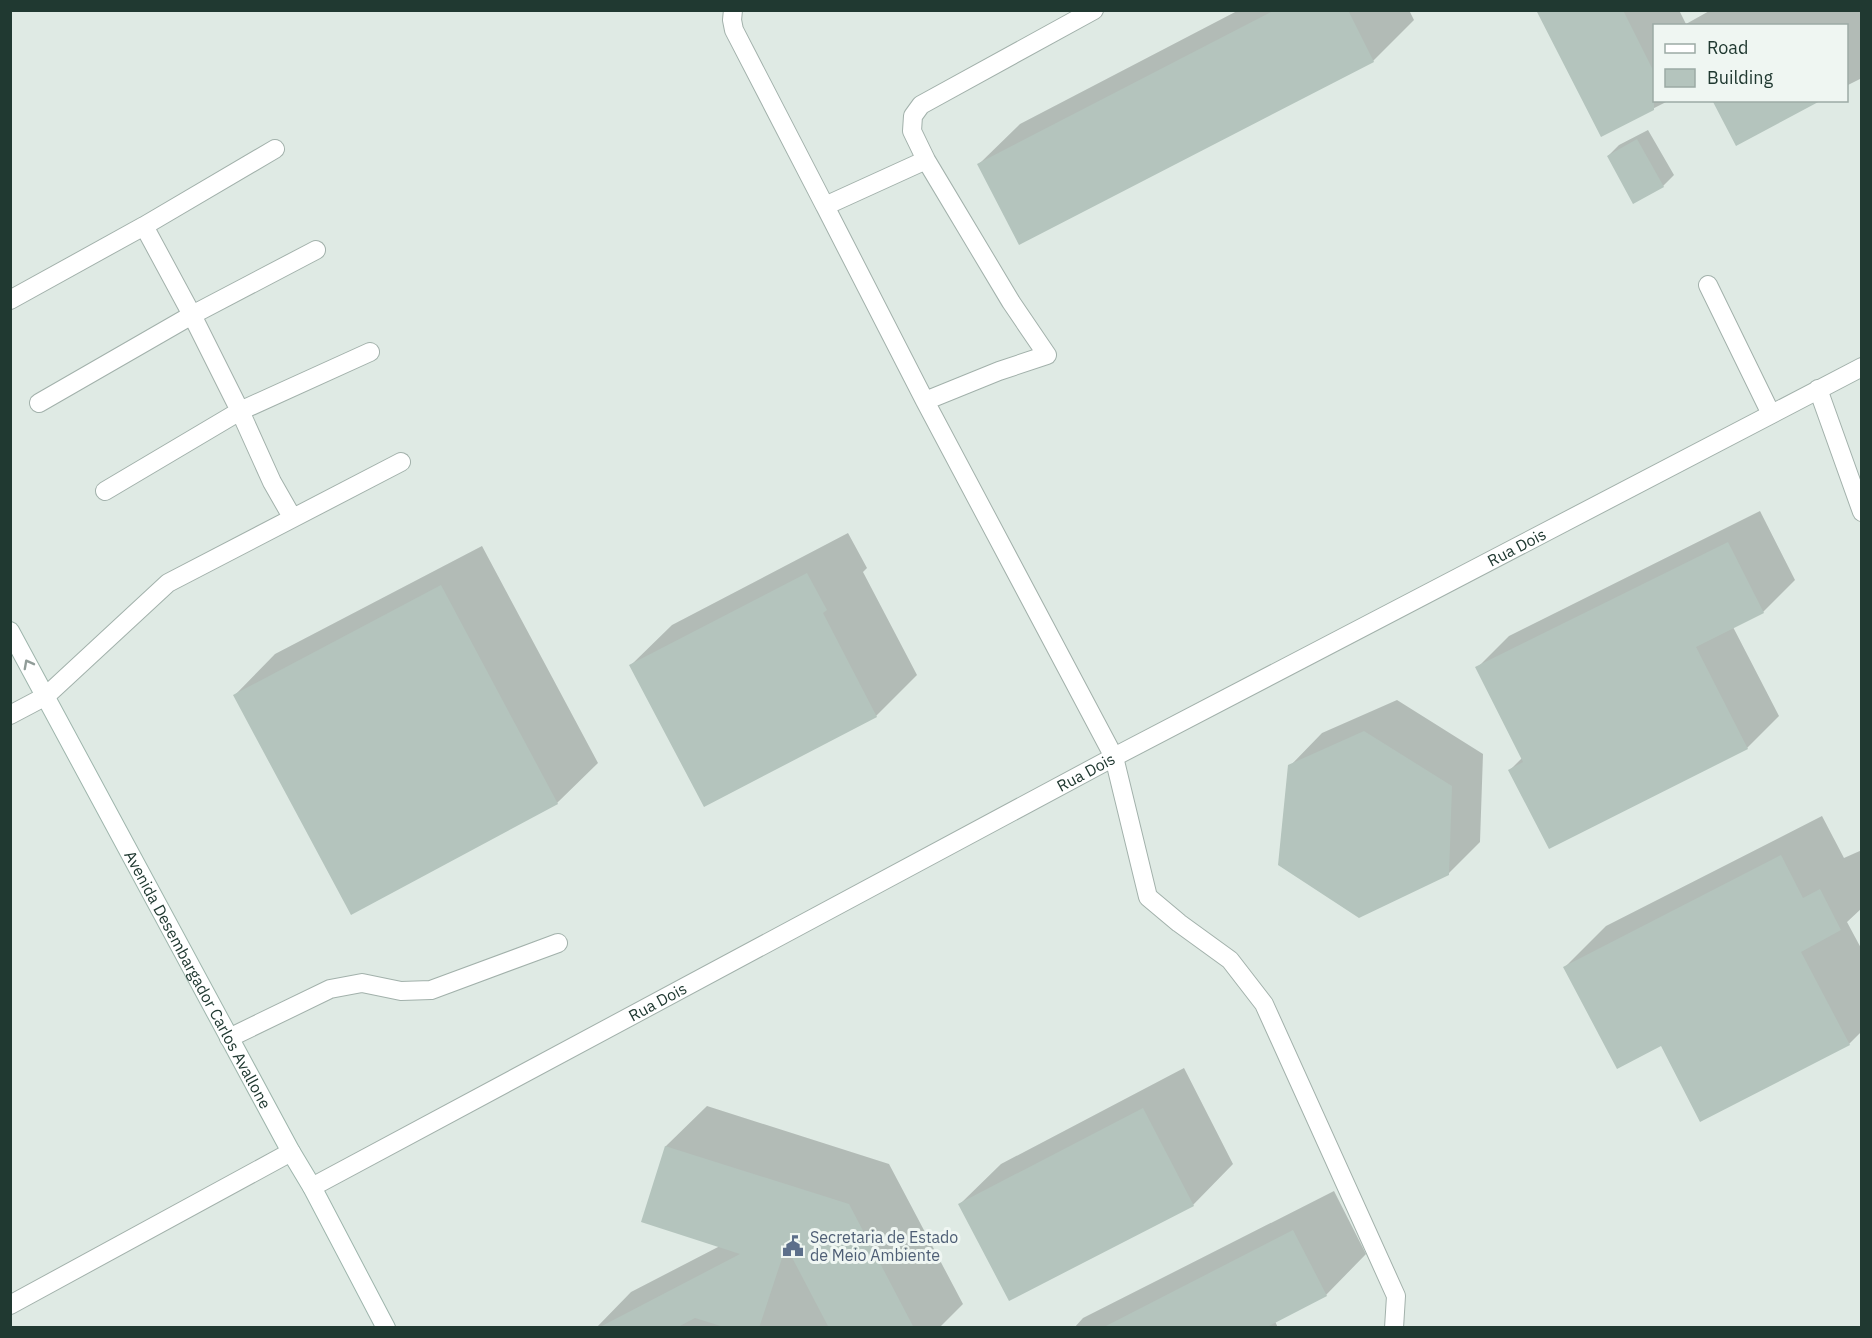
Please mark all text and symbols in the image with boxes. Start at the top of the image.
legend [1653,24,1848,102]
text: Road [1707,36,1748,59]
text: Building [1707,66,1774,89]
street label: Rua Dois [1484,524,1549,571]
one-way arrow [24,659,35,670]
street label: Rua Dois [1053,748,1118,796]
street label: Avenida Desembargador Carlos Avallone [120,847,276,1112]
street label: Rua Dois [625,978,690,1026]
place label: Secretaria de Estado de Meio Ambiente [810,1227,958,1265]
public building icon: Secretaria de Estado de Meio Ambiente [781,1234,805,1258]

